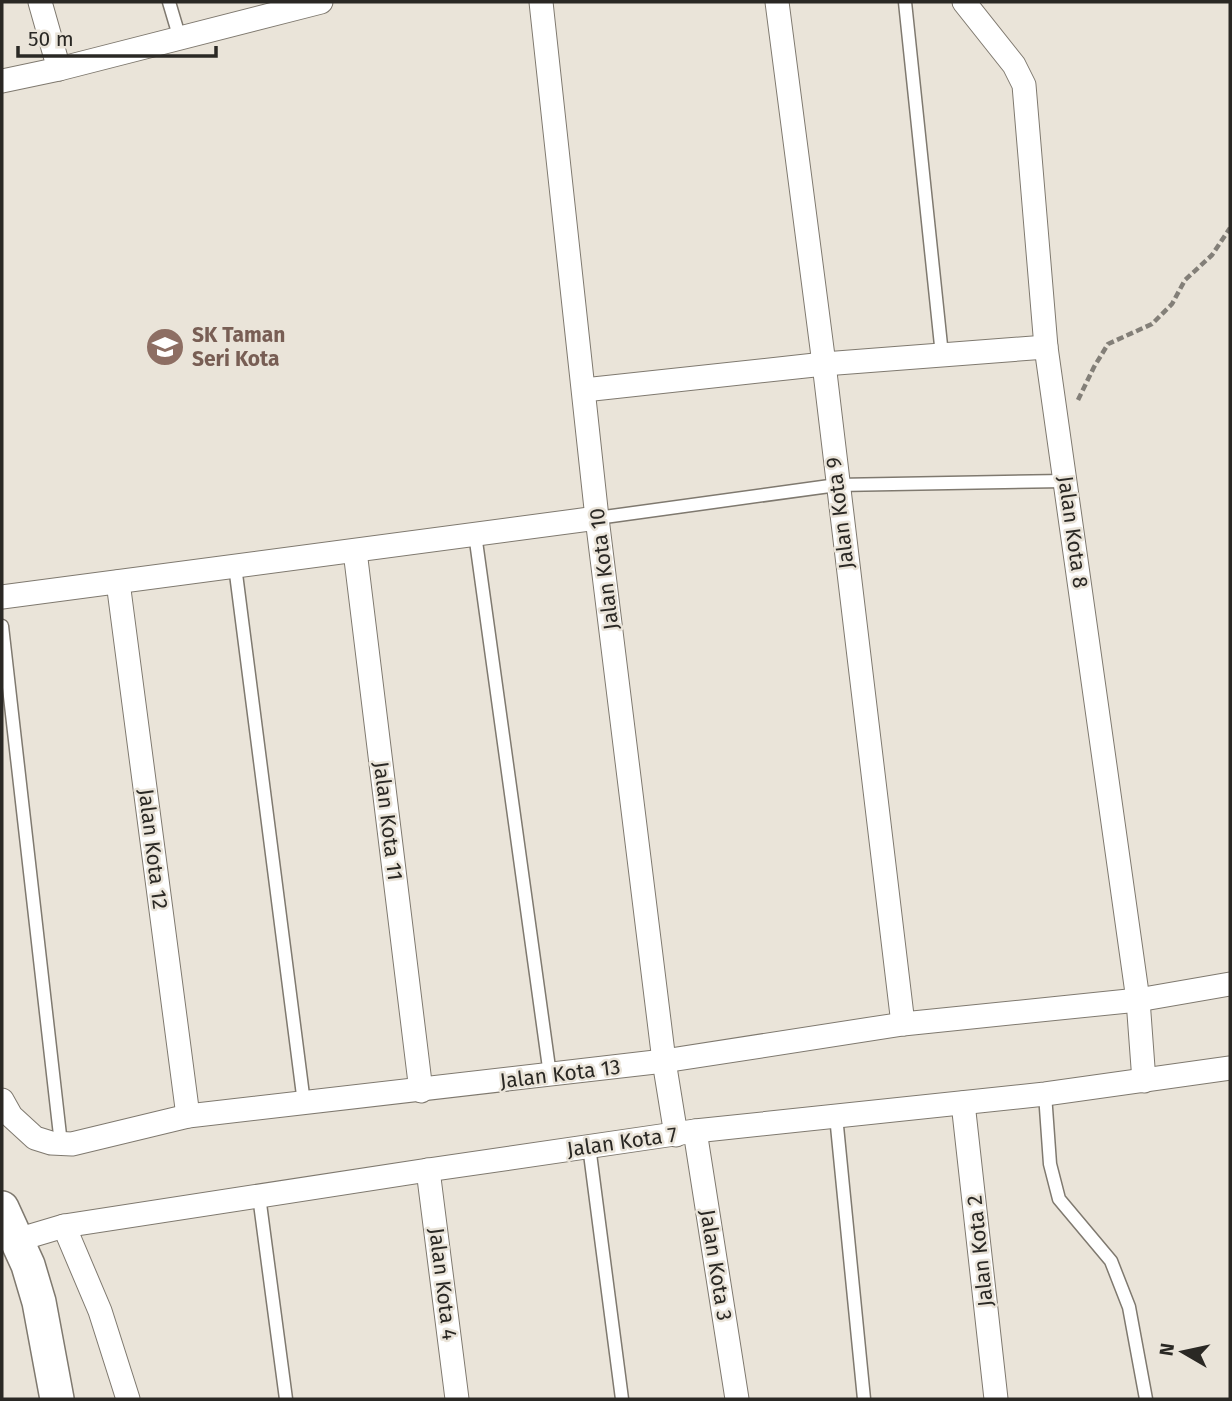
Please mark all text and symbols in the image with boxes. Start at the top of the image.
scale bar [18,14,215,58]
text: 50 m [28,26,74,52]
place label: SK Taman Seri Kota [192,322,285,372]
school or university icon: SK Taman Seri Kota [144,326,186,368]
street label: Jalan Kota 9 [820,455,860,571]
street label: Jalan Kota 8 [1052,474,1094,590]
street label: Jalan Kota 10 [584,507,624,631]
street label: Jalan Kota 11 [368,760,408,882]
street label: Jalan Kota 12 [133,787,173,911]
street label: Jalan Kota 13 [498,1054,622,1094]
street label: Jalan Kota 7 [565,1121,679,1163]
street label: Jalan Kota 2 [961,1194,999,1308]
street label: Jalan Kota 3 [694,1208,738,1322]
street label: Jalan Kota 4 [423,1226,463,1342]
north arrow [1148,1317,1218,1387]
text: N [1154,1341,1179,1357]

